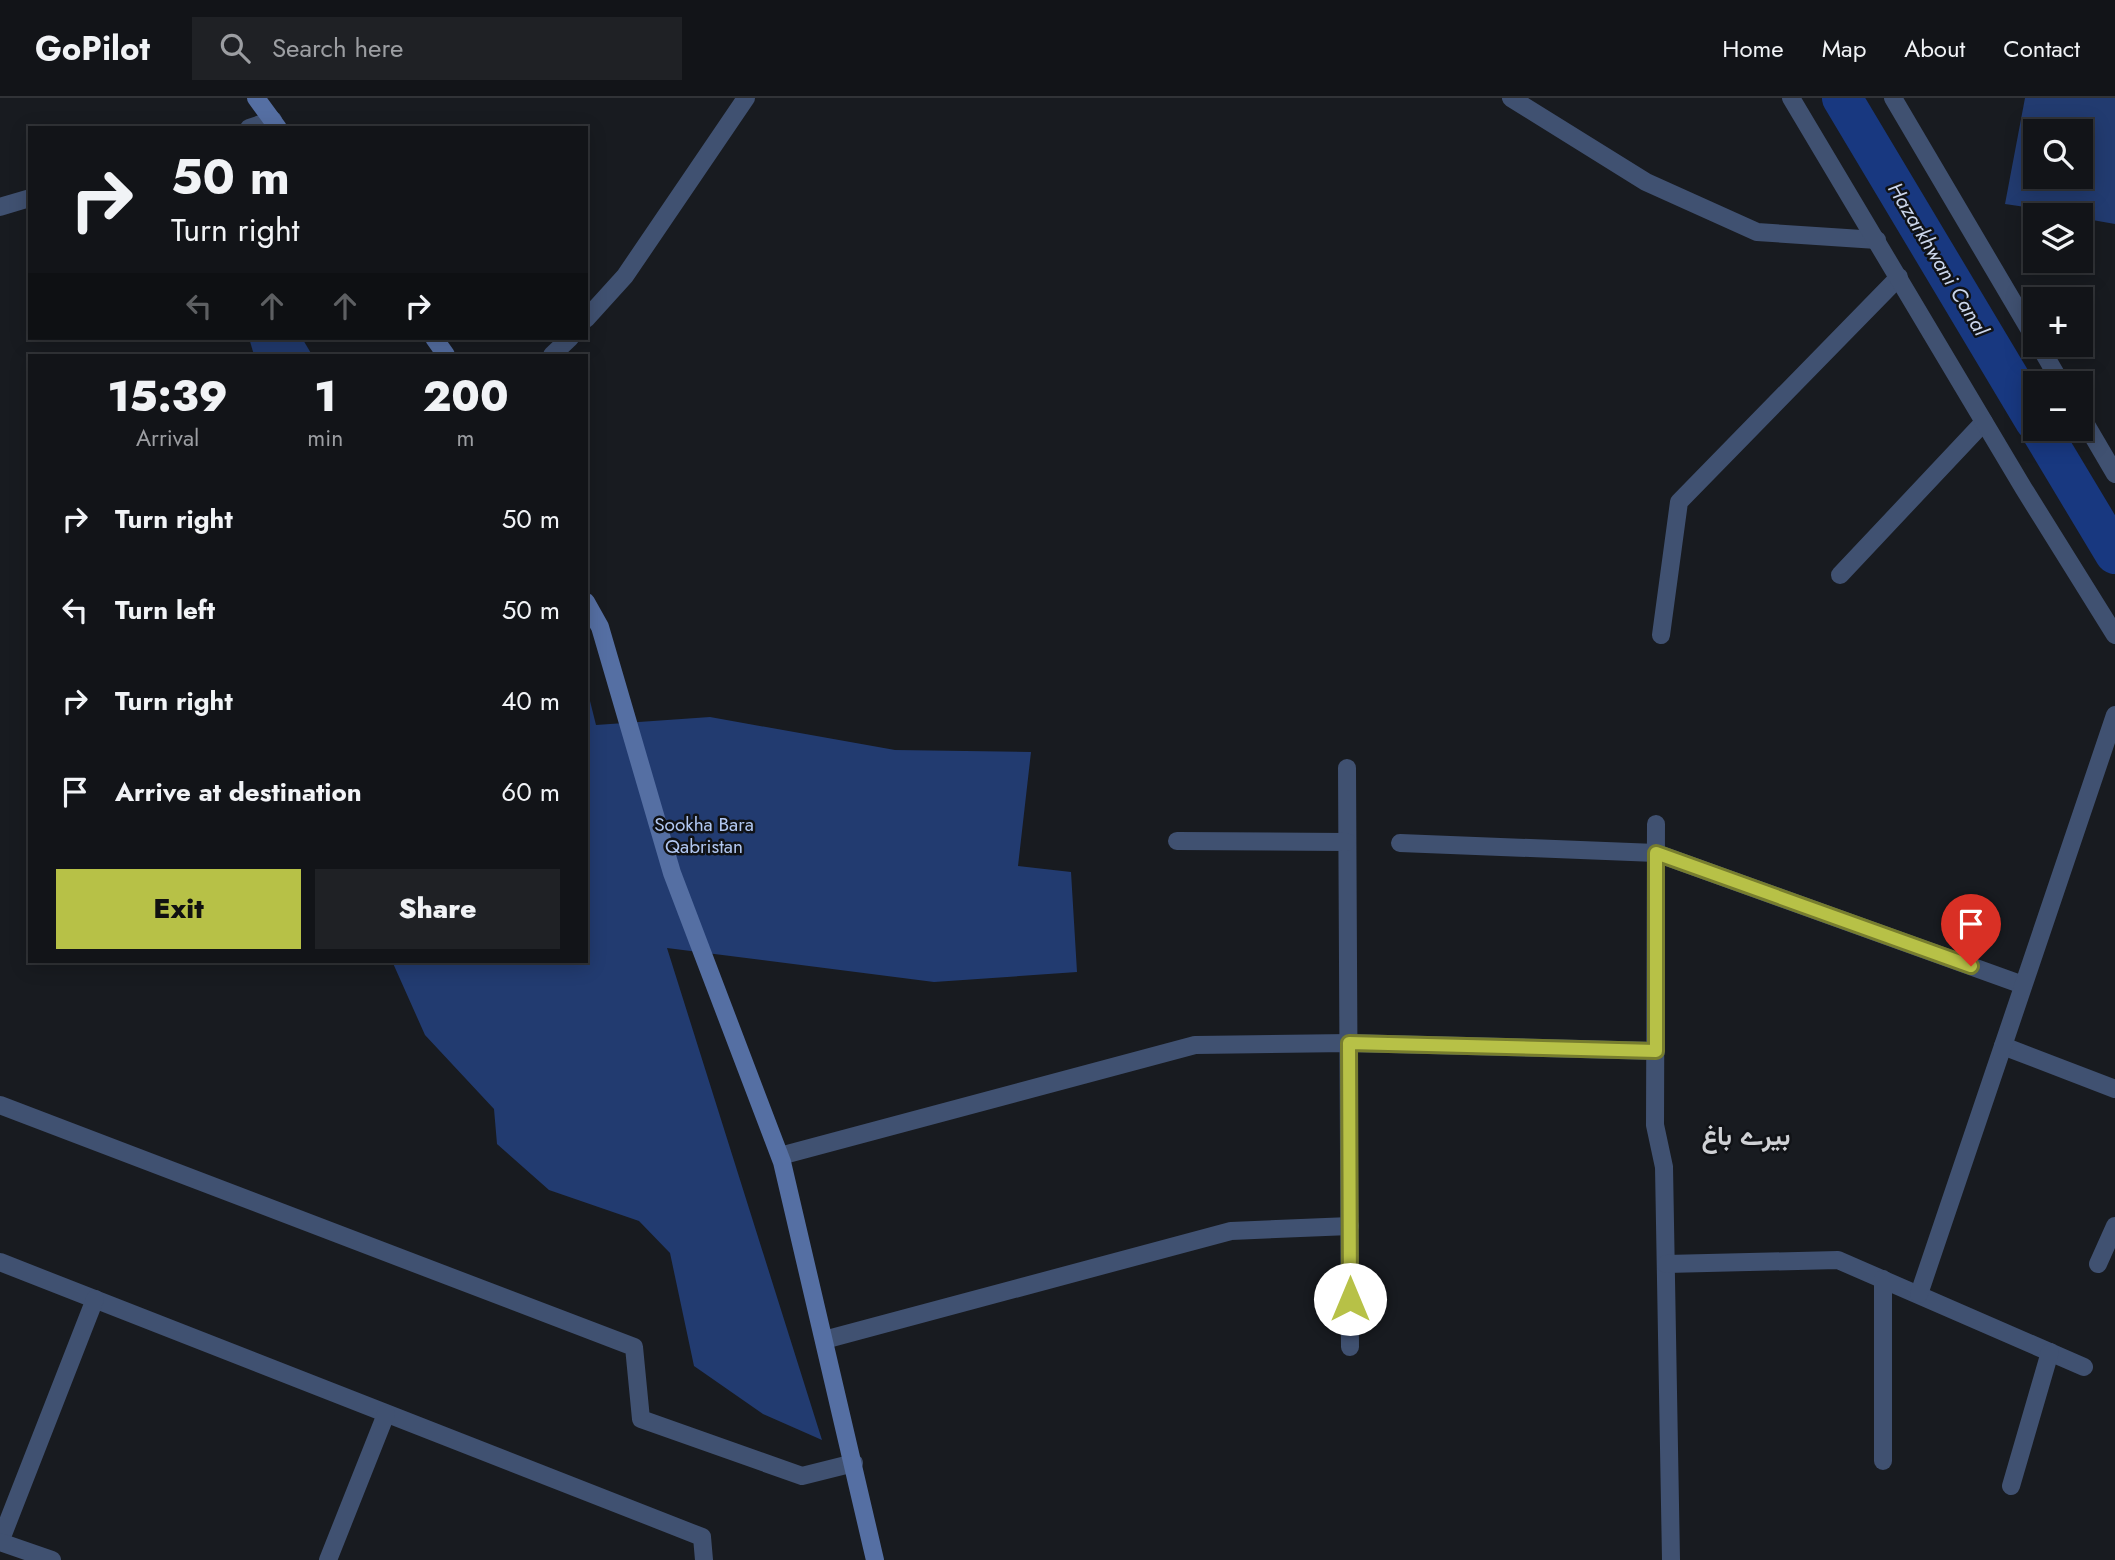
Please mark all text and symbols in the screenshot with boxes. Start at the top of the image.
search box [192,17,682,80]
text: GoPilot [35,25,150,72]
icon: search [216,29,254,67]
text: Search here [272,29,403,67]
text: Home [1722,31,1784,66]
text: Map [1822,31,1866,66]
text: About [1904,31,1965,66]
text: Contact [2003,31,2080,66]
map controls [2023,119,2093,441]
button: search [2023,119,2093,189]
text: 50 m [171,142,290,212]
icon: right [56,154,147,245]
water label: Hazarkhwani Canal [1880,177,1996,342]
button: layers [2023,203,2093,273]
text: Turn right [171,207,300,253]
icon: left [180,287,218,325]
icon: ahead [253,287,291,325]
icon: ahead [326,287,364,325]
icon: right [399,287,437,325]
button: + [2023,287,2093,357]
text: 15:39 [107,366,228,427]
text: 1 [314,366,336,427]
text: 200 [423,366,509,427]
button: − [2023,371,2093,441]
text: Arrival [136,421,199,455]
text: min [307,421,343,455]
text: m [457,421,475,455]
icon: right [56,500,94,538]
text: Turn right [115,500,233,538]
text: 50 m [502,500,560,538]
icon: left [56,591,94,629]
text: Turn left [115,591,215,629]
text: 50 m [502,591,560,629]
icon: right [56,682,94,720]
text: Turn right [115,682,233,720]
text: 40 m [501,682,560,720]
icon: arrive [56,773,94,811]
text: Arrive at destination [115,773,362,811]
text: 60 m [501,773,560,811]
park label: Sookha Bara Qabristan [654,811,754,860]
button: Exit [56,869,301,949]
button: Share [315,869,560,949]
pin [1941,894,2001,966]
icon: arrive [1952,905,1990,943]
district label: بیرے باغ [1702,1117,1790,1155]
position arrow [1313,1262,1387,1336]

